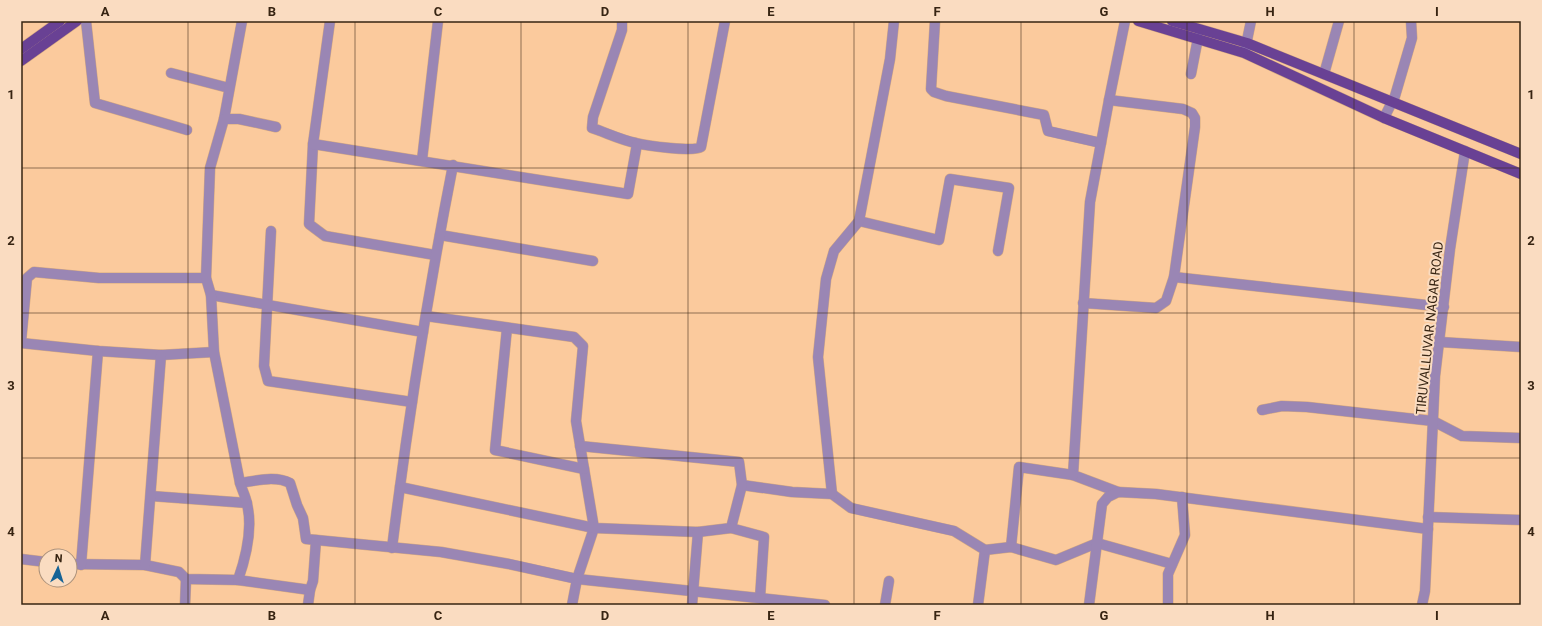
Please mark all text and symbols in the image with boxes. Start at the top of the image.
text: A [101,4,110,19]
text: B [268,4,276,19]
text: C [434,4,443,19]
text: D [601,4,609,19]
text: E [767,4,775,19]
text: F [933,4,941,19]
text: G [1100,4,1109,19]
text: H [1265,4,1275,19]
text: I [1435,4,1439,19]
text: 1 [7,87,15,102]
text: 1 [1527,87,1535,102]
text: 2 [7,233,15,248]
text: 2 [1527,233,1535,248]
street label: TIRUVALLUVAR NAGAR ROAD [1413,241,1446,415]
text: 3 [7,378,15,393]
text: 3 [1527,378,1535,393]
text: 4 [7,524,15,539]
text: 4 [1527,524,1535,539]
north arrow [38,548,78,588]
text: N [54,552,63,565]
text: A [101,608,110,623]
text: B [268,608,276,623]
text: C [434,608,443,623]
text: D [601,608,609,623]
text: E [767,608,775,623]
text: F [933,608,941,623]
text: G [1100,608,1109,623]
text: H [1265,608,1275,623]
text: I [1435,608,1439,623]

